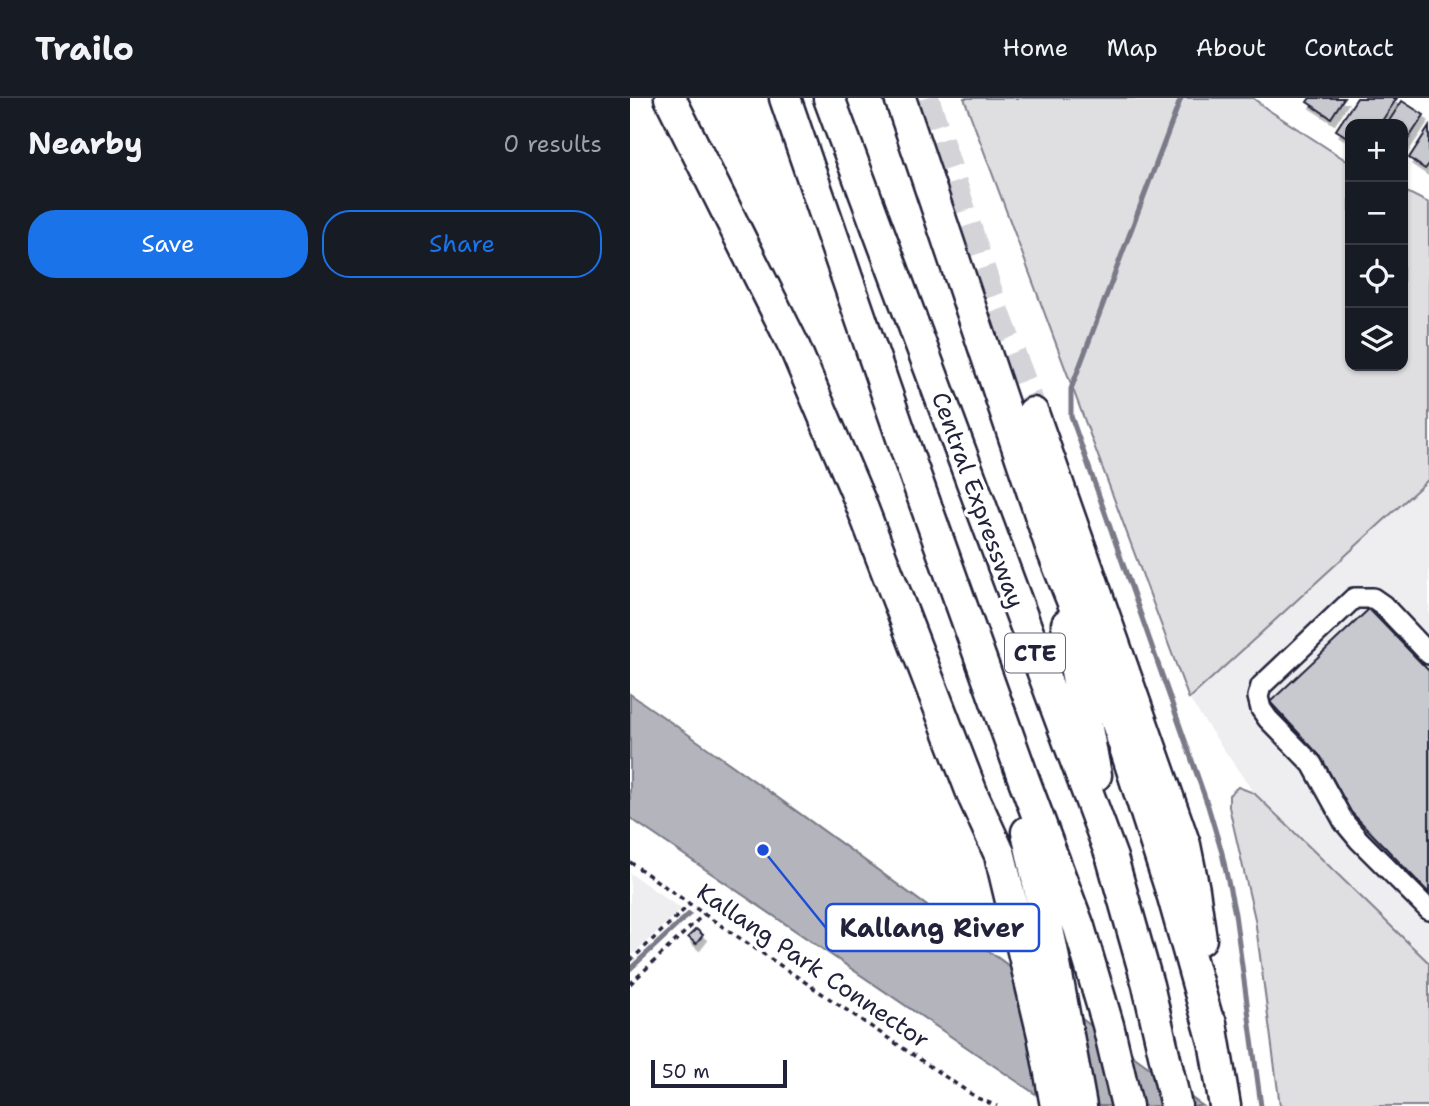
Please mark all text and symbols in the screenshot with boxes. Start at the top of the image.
text: Trailo [35,26,134,71]
text: Home [1002,32,1068,64]
text: Map [1106,32,1158,64]
text: About [1196,32,1266,64]
text: Contact [1304,32,1394,64]
map controls [1345,119,1408,371]
button: + [1345,119,1408,182]
text: Nearby [28,123,143,164]
text: 0 results [503,129,602,159]
button: − [1345,182,1408,245]
button: Save [28,210,308,278]
button: Share [322,210,602,278]
button: locate [1345,245,1408,308]
button: layers [1345,308,1408,371]
street label: Central Expressway [924,387,1032,613]
road number: CTE [1005,634,1065,673]
street label: Kallang Park Connector [690,876,936,1056]
callout: Kallang River [826,904,1039,951]
text: Kallang River [840,910,1025,945]
scale bar [651,1057,788,1089]
text: 50 m [662,1059,710,1084]

